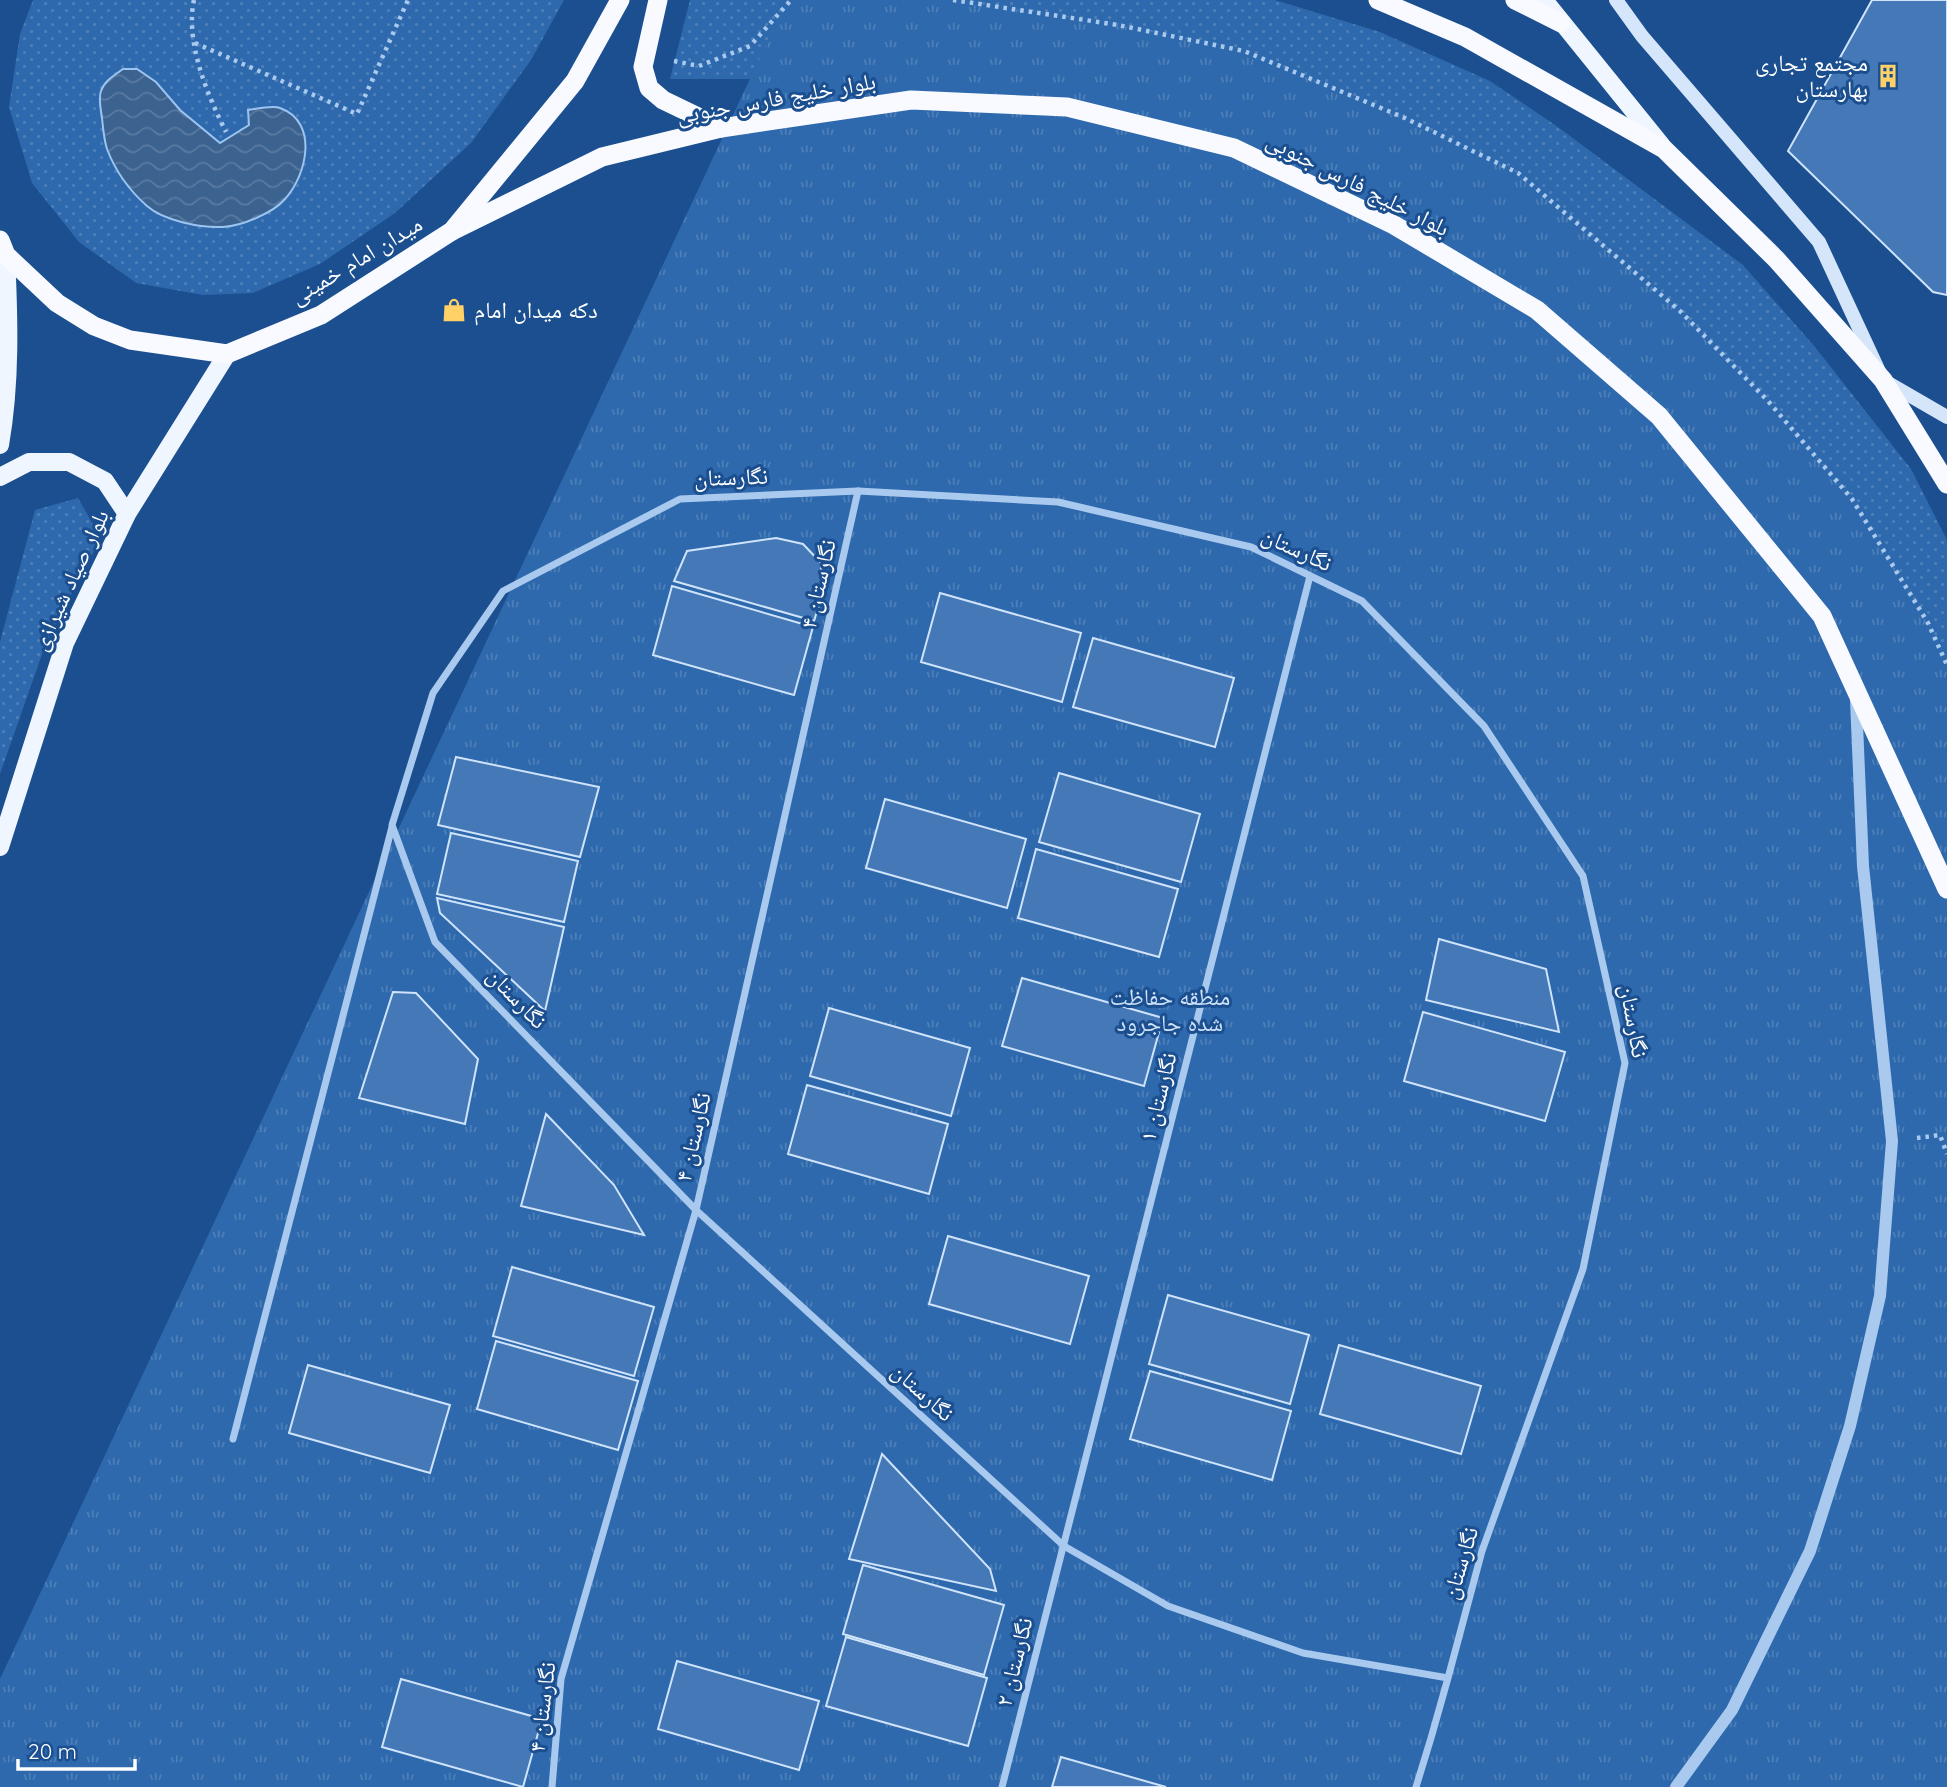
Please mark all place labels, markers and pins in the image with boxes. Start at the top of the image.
place label: مجتمع تجاری بهارستان [1755,48,1868,103]
building icon: مجتمع تجاری بهارستان [1874,62,1902,90]
place label: دکه میدان امام [474,295,598,326]
shop icon: دکه میدان امام [440,296,468,324]

